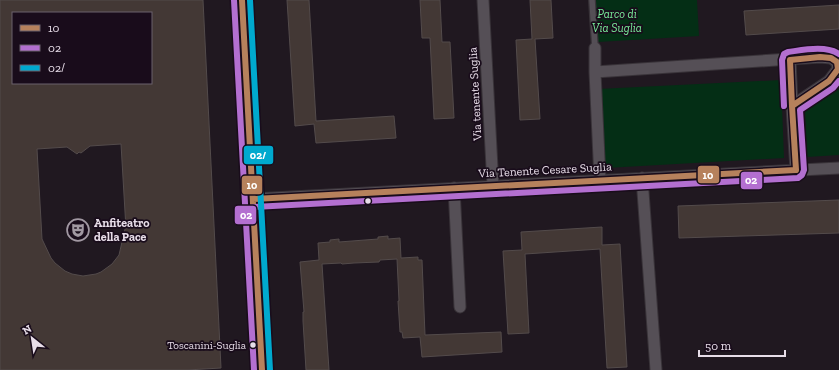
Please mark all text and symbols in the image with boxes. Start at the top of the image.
park label: Parco di Via Suglia [592,7,642,35]
legend [12,12,152,84]
text: 10 [48,21,60,35]
text: 02 [48,41,61,55]
street label: Via tenente Suglia [466,47,484,142]
text: 02/ [48,61,65,75]
line badge: 02/ [243,145,274,165]
text: 02/ [250,149,266,162]
street label: Via Tenente Cesare Suglia [477,160,612,181]
line badge: 10 [697,165,720,184]
text: 10 [703,169,713,182]
line badge: 02 [740,171,763,190]
text: 02 [745,174,757,187]
line badge: 10 [241,175,263,195]
text: 10 [247,179,257,192]
unlabelled marker [363,196,373,206]
line badge: 02 [234,205,257,225]
text: 02 [240,209,252,222]
place label: Anfiteatro della Pace [94,216,150,244]
theatre icon: Anfiteatro della Pace [65,217,91,243]
north arrow [12,318,52,358]
text: N [20,322,35,337]
scale bar [699,332,785,358]
place label: Toscanini-Suglia [167,339,247,352]
text: 50 m [705,339,732,353]
marker: Toscanini-Suglia [248,340,258,350]

